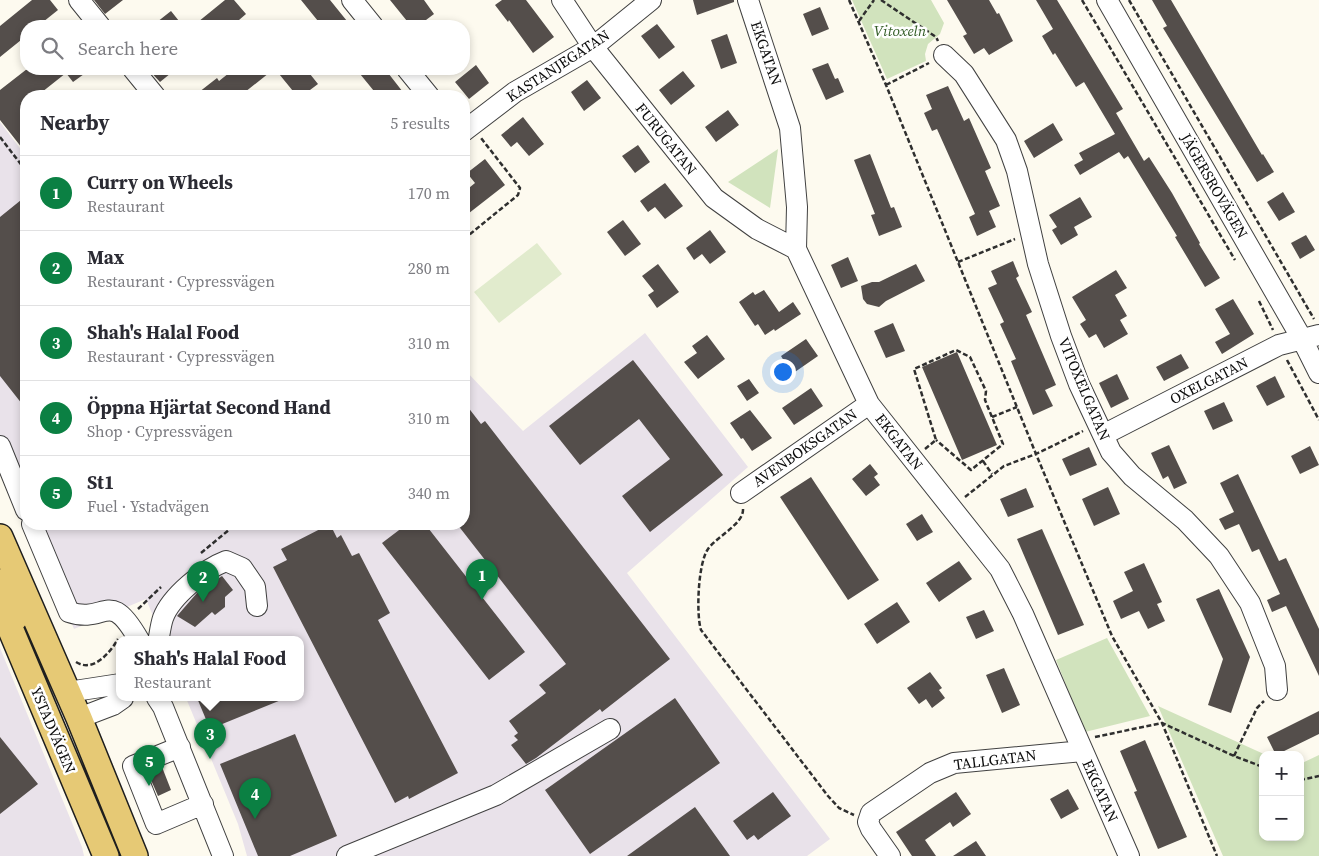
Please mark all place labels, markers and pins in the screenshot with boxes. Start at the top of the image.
pin: 1 [466,559,498,600]
pin: 2 [187,561,219,602]
pin: 3 [194,718,226,759]
pin: 5 [133,745,165,786]
pin: 4 [239,778,271,819]

